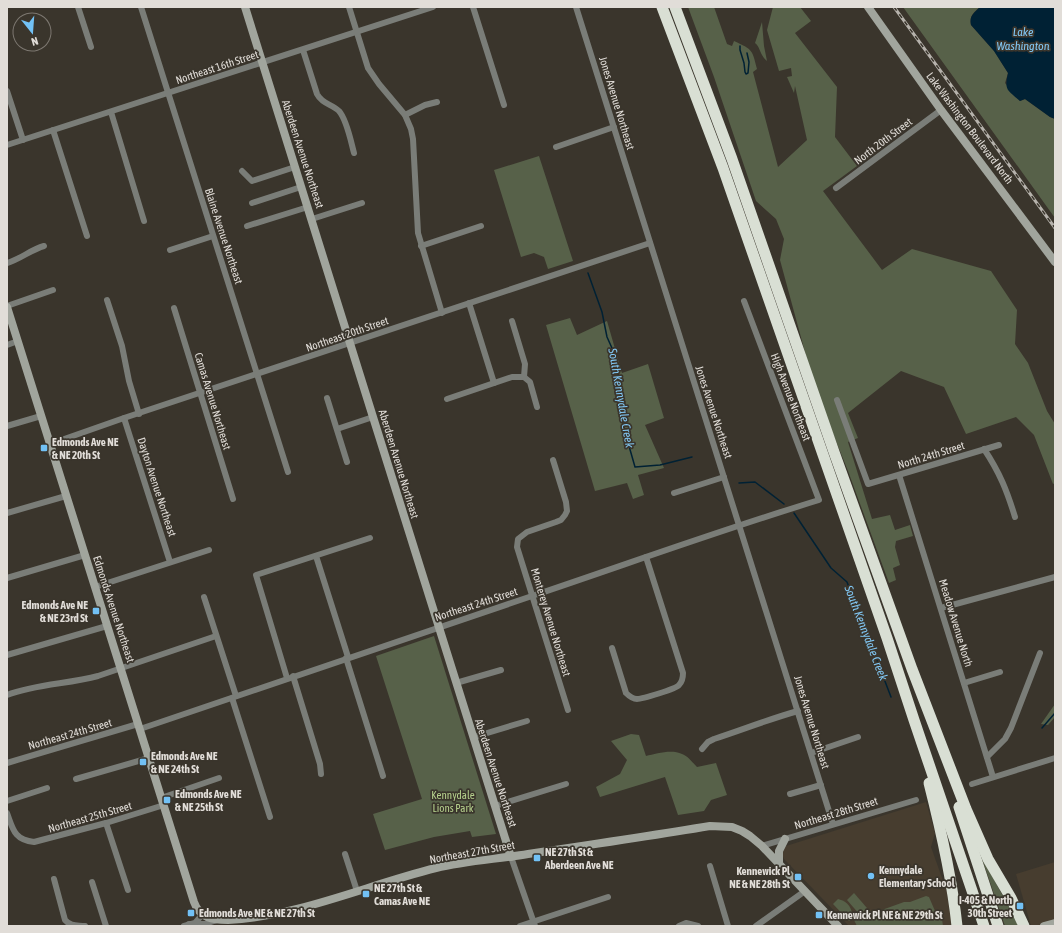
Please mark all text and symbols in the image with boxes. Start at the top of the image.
north arrow [12,12,52,52]
water label: Lake Washington [996,25,1050,53]
text: N [30,35,40,48]
street label: Northeast 16th Street [174,48,260,86]
street label: Jones Avenue Northeast [597,55,637,151]
street label: Lake Washington Boulevard North [924,70,1016,186]
street label: Aberdeen Avenue Northeast [280,98,326,210]
street label: North 20th Street [852,115,914,167]
street label: Blaine Avenue Northeast [203,187,245,285]
street label: Northeast 20th Street [304,314,390,354]
water label: South Kennydale Creek [605,346,637,450]
street label: Camas Avenue Northeast [193,351,233,451]
street label: High Avenue Northeast [769,351,813,443]
street label: Jones Avenue Northeast [693,364,735,460]
street label: Aberdeen Avenue Northeast [377,408,421,520]
place label: Edmonds Ave NE & NE 20th St [52,436,119,461]
street label: Dayton Avenue Northeast [135,436,179,538]
street label: North 24th Street [896,439,966,471]
marker: Edmonds Ave NE & NE 20th St [39,443,49,453]
street label: Edmonds Avenue Northeast [91,554,137,664]
street label: Monterey Avenue Northeast [529,566,573,678]
street label: Meadow Avenue North [937,578,975,668]
water label: South Kennydale Creek [841,582,891,683]
street label: Northeast 24th Street [433,585,519,623]
place label: Edmonds Ave NE & NE 23rd St [22,599,89,624]
marker: Edmonds Ave NE & NE 23rd St [91,606,101,616]
street label: Jones Avenue Northeast [792,674,832,770]
street label: Northeast 24th Street [27,716,113,752]
street label: Aberdeen Avenue Northeast [473,717,519,829]
place label: Edmonds Ave NE & NE 24th St [151,750,218,775]
marker: Edmonds Ave NE & NE 24th St [138,757,148,767]
place label: Edmonds Ave NE & NE 25th St [175,788,242,813]
park label: Kennydale Lions Park [431,789,475,814]
marker: Edmonds Ave NE & NE 25th St [162,795,172,805]
street label: Northeast 28th Street [793,795,879,831]
street label: Northeast 25th Street [47,799,133,835]
street label: Northeast 27th Street [428,839,516,865]
place label: NE 27th St & Aberdeen Ave NE [544,846,614,871]
marker: NE 27th St & Aberdeen Ave NE [532,853,542,863]
place label: Kennydale Elementary School [879,864,956,889]
place label: Kennewick Pl NE & NE 28th St [729,865,791,890]
marker: Kennydale Elementary School [866,871,876,881]
marker: Kennewick Pl NE & NE 28th St [793,872,803,882]
place label: NE 27th St & Camas Ave NE [374,882,430,907]
marker: NE 27th St & Camas Ave NE [361,889,371,899]
place label: I-405 & North 30th Street [959,894,1013,919]
marker: I-405 & North 30th Street [1015,901,1025,911]
place label: Edmonds Ave NE & NE 27th St [199,907,316,919]
marker: Edmonds Ave NE & NE 27th St [186,908,196,918]
place label: Kennewick Pl NE & NE 29th St [827,909,944,921]
marker: Kennewick Pl NE & NE 29th St [814,910,824,920]

